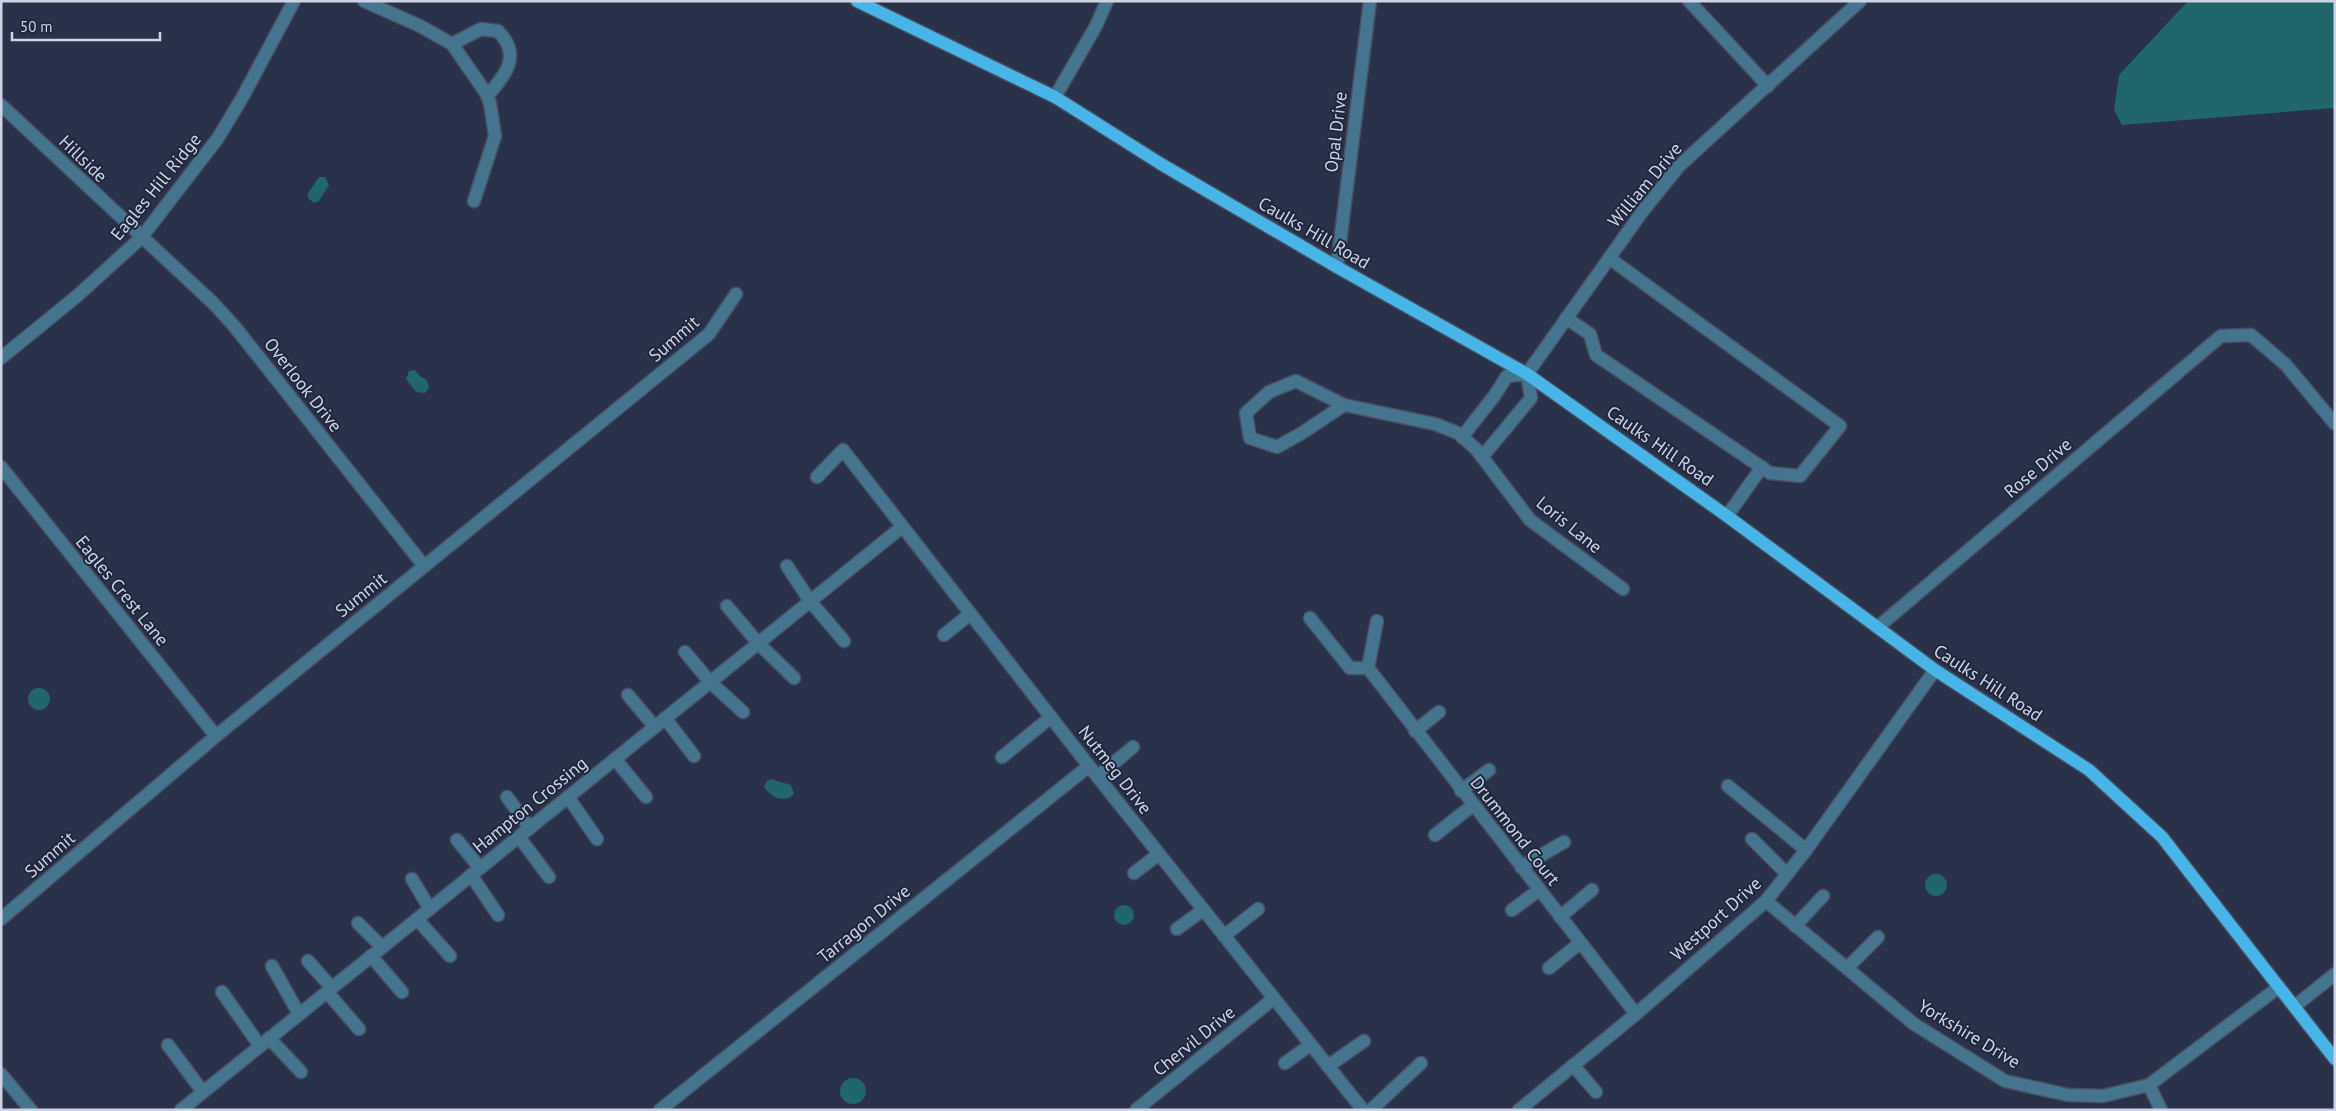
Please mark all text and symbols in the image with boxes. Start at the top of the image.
scale bar [12,10,160,42]
text: 50 m [20,17,53,36]
street label: Opal Drive [1319,90,1352,174]
street label: Eagles Hill Ridge [105,128,206,245]
street label: Hillside [54,130,112,187]
street label: William Drive [1602,138,1687,232]
street label: Caulks Hill Road [1254,191,1374,274]
street label: Summit [644,310,704,367]
street label: Overlook Drive [259,333,347,437]
street label: Caulks Hill Road [1602,400,1718,491]
street label: Rose Drive [1999,433,2076,503]
street label: Loris Lane [1532,491,1607,558]
street label: Eagles Crest Lane [71,531,174,651]
street label: Summit [330,567,391,622]
street label: Caulks Hill Road [1930,639,2047,726]
street label: Nutmeg Drive [1074,721,1157,819]
street label: Hampton Crossing [468,751,592,858]
street label: Drummond Court [1466,771,1565,890]
street label: Summit [20,826,80,883]
street label: Westport Drive [1666,872,1766,965]
street label: Tarragon Drive [813,879,915,968]
street label: Yorkshire Drive [1914,994,2025,1073]
street label: Chervil Drive [1148,1000,1240,1081]

